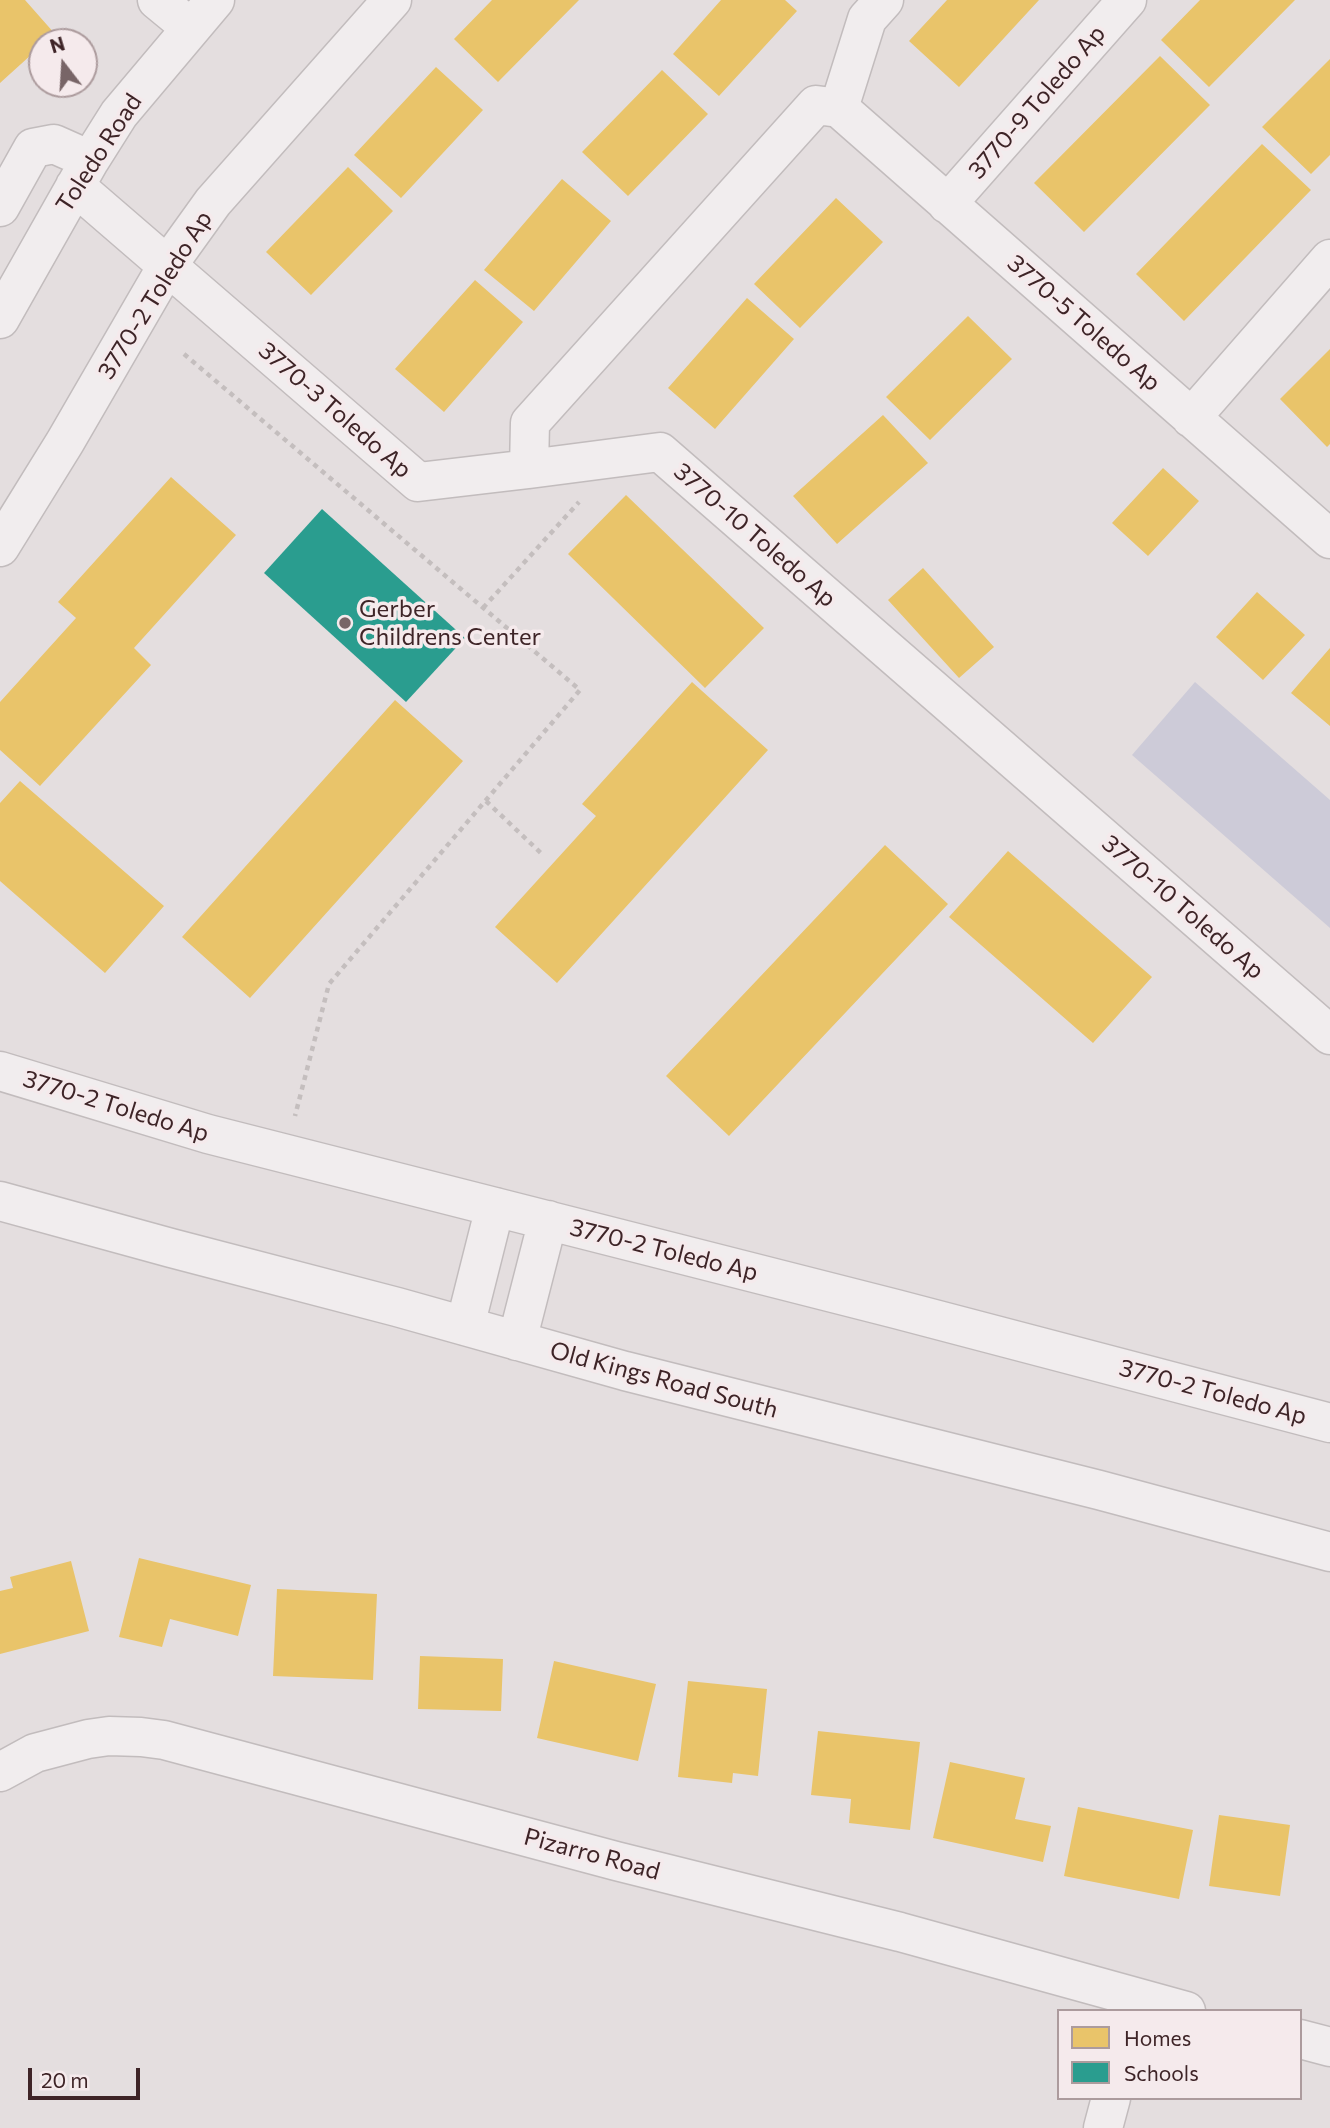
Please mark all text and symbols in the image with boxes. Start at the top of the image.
street label: 3770-9 Toledo Ap [962,19,1112,185]
north arrow [28,28,98,98]
text: N [47,31,67,57]
street label: Toledo Road [50,88,148,218]
street label: 3770-2 Toledo Ap [92,206,218,384]
street label: 3770-5 Toledo Ap [1002,249,1166,397]
street label: 3770-3 Toledo Ap [253,336,417,484]
street label: 3770-10 Toledo Ap [668,457,842,613]
place label: Gerber Childrens Center [359,595,541,651]
marker: Gerber Childrens Center [337,615,353,631]
street label: 3770-10 Toledo Ap [1096,829,1270,985]
street label: 3770-2 Toledo Ap [20,1064,212,1148]
street label: 3770-2 Toledo Ap [567,1213,761,1287]
street label: Old Kings Road South [547,1336,781,1424]
street label: 3770-2 Toledo Ap [1116,1353,1310,1431]
street label: Pizarro Road [521,1822,663,1886]
legend [1057,2009,1302,2100]
text: Homes [1124,2025,1191,2050]
scale bar [32,2054,144,2098]
text: Schools [1124,2060,1199,2085]
text: 20 m [41,2067,89,2092]

